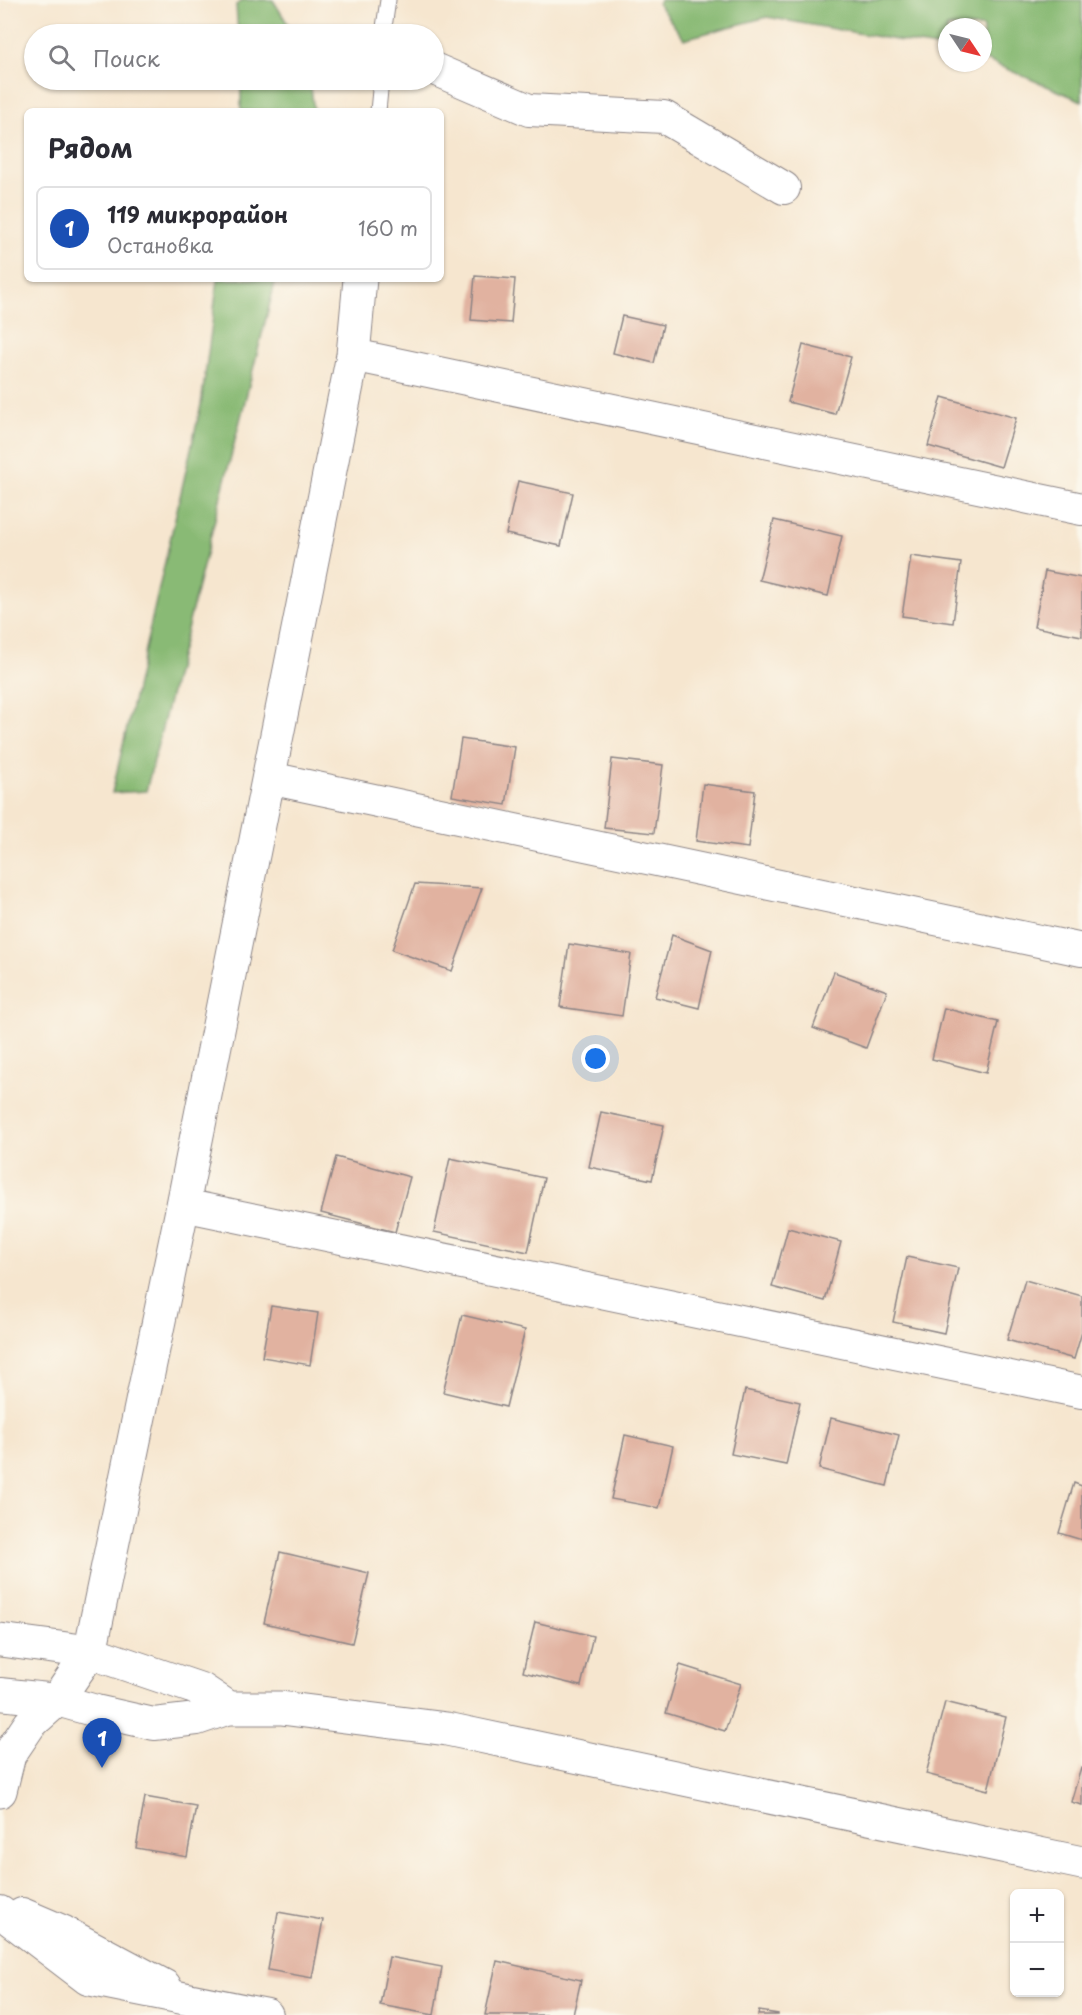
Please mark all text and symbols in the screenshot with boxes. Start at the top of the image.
north arrow [938,18,992,72]
search box [24,24,444,90]
icon: search [45,41,78,74]
text: Поиск [93,41,160,74]
text: Рядом [48,128,133,167]
text: 119 микрорайон [107,197,288,230]
text: 1 [65,213,74,243]
text: 160 m [358,213,418,243]
text: Остановка [107,230,213,260]
your location [581,1044,610,1073]
pin: 1 [82,1718,122,1768]
map controls [1010,1889,1064,1997]
button: + [1010,1889,1064,1943]
button: − [1010,1943,1064,1997]

